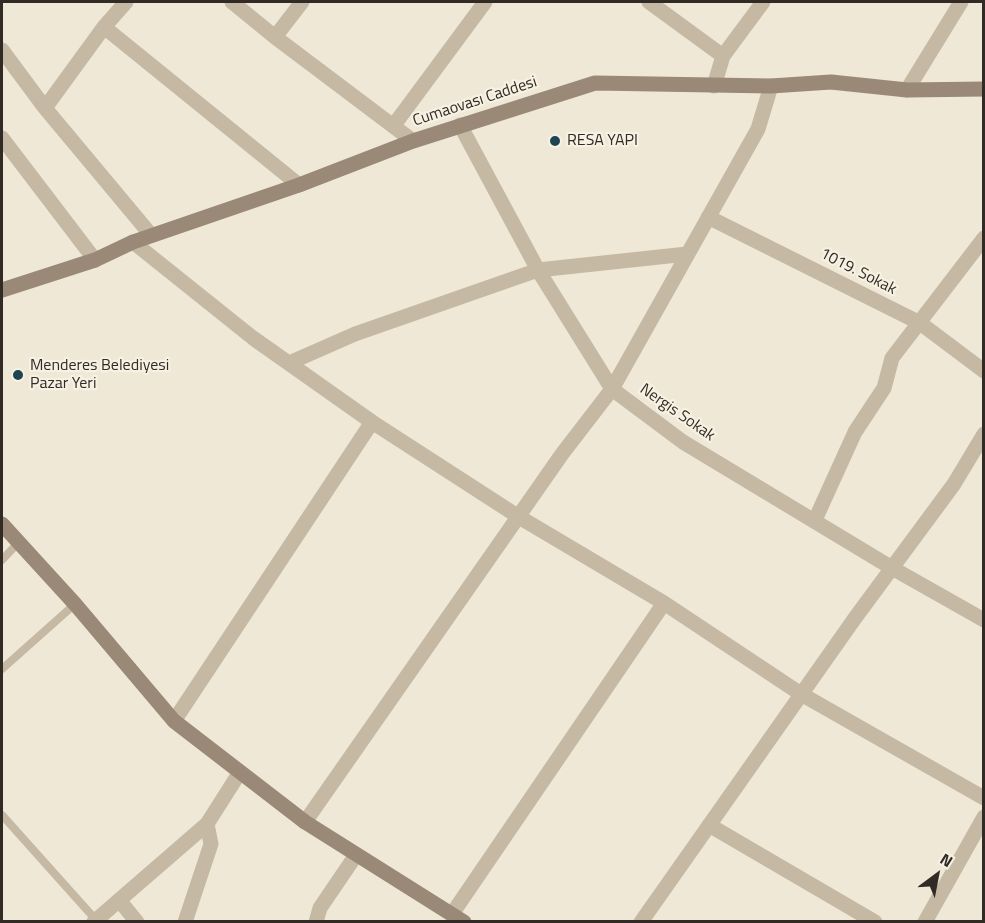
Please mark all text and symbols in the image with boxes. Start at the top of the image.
street label: Cumaovası Caddesi [410,73,540,131]
place label: RESA YAPI [567,131,638,151]
marker: RESA YAPI [548,134,562,148]
street label: 1019. Sokak [817,245,899,299]
place label: Menderes Belediyesi Pazar Yeri [30,356,169,394]
marker: Menderes Belediyesi Pazar Yeri [11,368,25,382]
street label: Nergis Sokak [636,380,718,446]
north arrow [907,845,967,905]
text: N [935,847,958,873]

